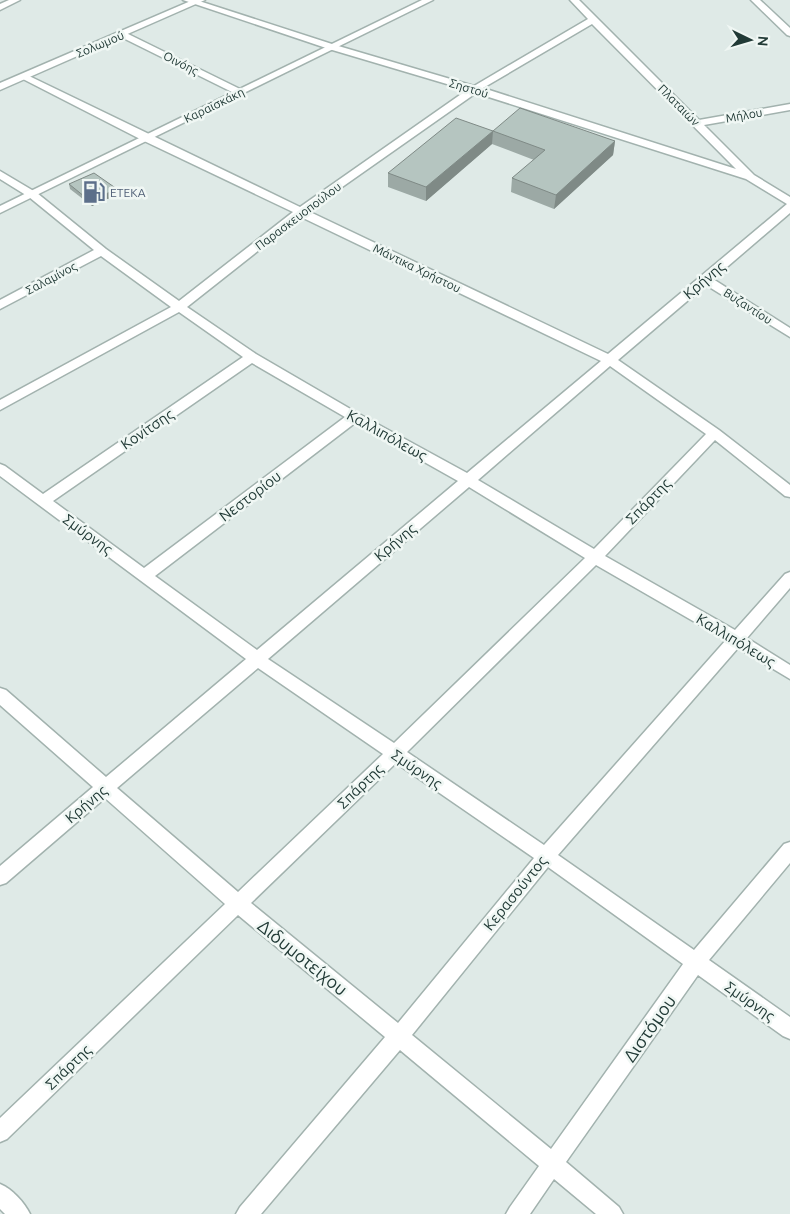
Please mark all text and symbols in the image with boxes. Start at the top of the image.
north arrow [725,15,775,65]
street label: Σολωμού [74,28,126,60]
text: N [755,35,771,47]
street label: Οινόης [161,49,201,78]
street label: Σηστού [448,76,490,100]
street label: Πλαταιών [656,82,702,128]
street label: Καραϊσκάκη [182,85,246,125]
street label: Μήλου [725,105,763,125]
fuel station icon: ΕΤΕΚΑ [81,179,107,205]
street label: Παρασκευοπούλου [253,180,343,252]
place label: ΕΤΕΚΑ [110,186,146,199]
street label: Μάντικα Χρήστου [371,241,463,295]
street label: Κρήνης [680,258,728,302]
street label: Σαλαμίνος [23,259,79,298]
street label: Βυζαντίου [721,286,775,326]
street label: Κονίτσης [117,405,177,453]
street label: Καλλιπόλεως [344,406,430,464]
street label: Νεστορίου [216,467,284,525]
street label: Σπάρτης [622,475,674,527]
street label: Σμύρνης [60,510,116,558]
street label: Κρήνης [371,520,419,564]
street label: Καλλιπόλεως [693,610,779,670]
street label: Σμύρνης [389,746,446,792]
street label: Σπάρτης [334,760,386,812]
street label: Κρήνης [62,782,110,826]
street label: Κερασούντος [480,852,550,934]
street label: Διδυμοτείχου [254,915,352,999]
street label: Σμύρνης [722,978,778,1024]
street label: Διστόμου [619,991,679,1065]
street label: Σπάρτης [42,1041,94,1093]

